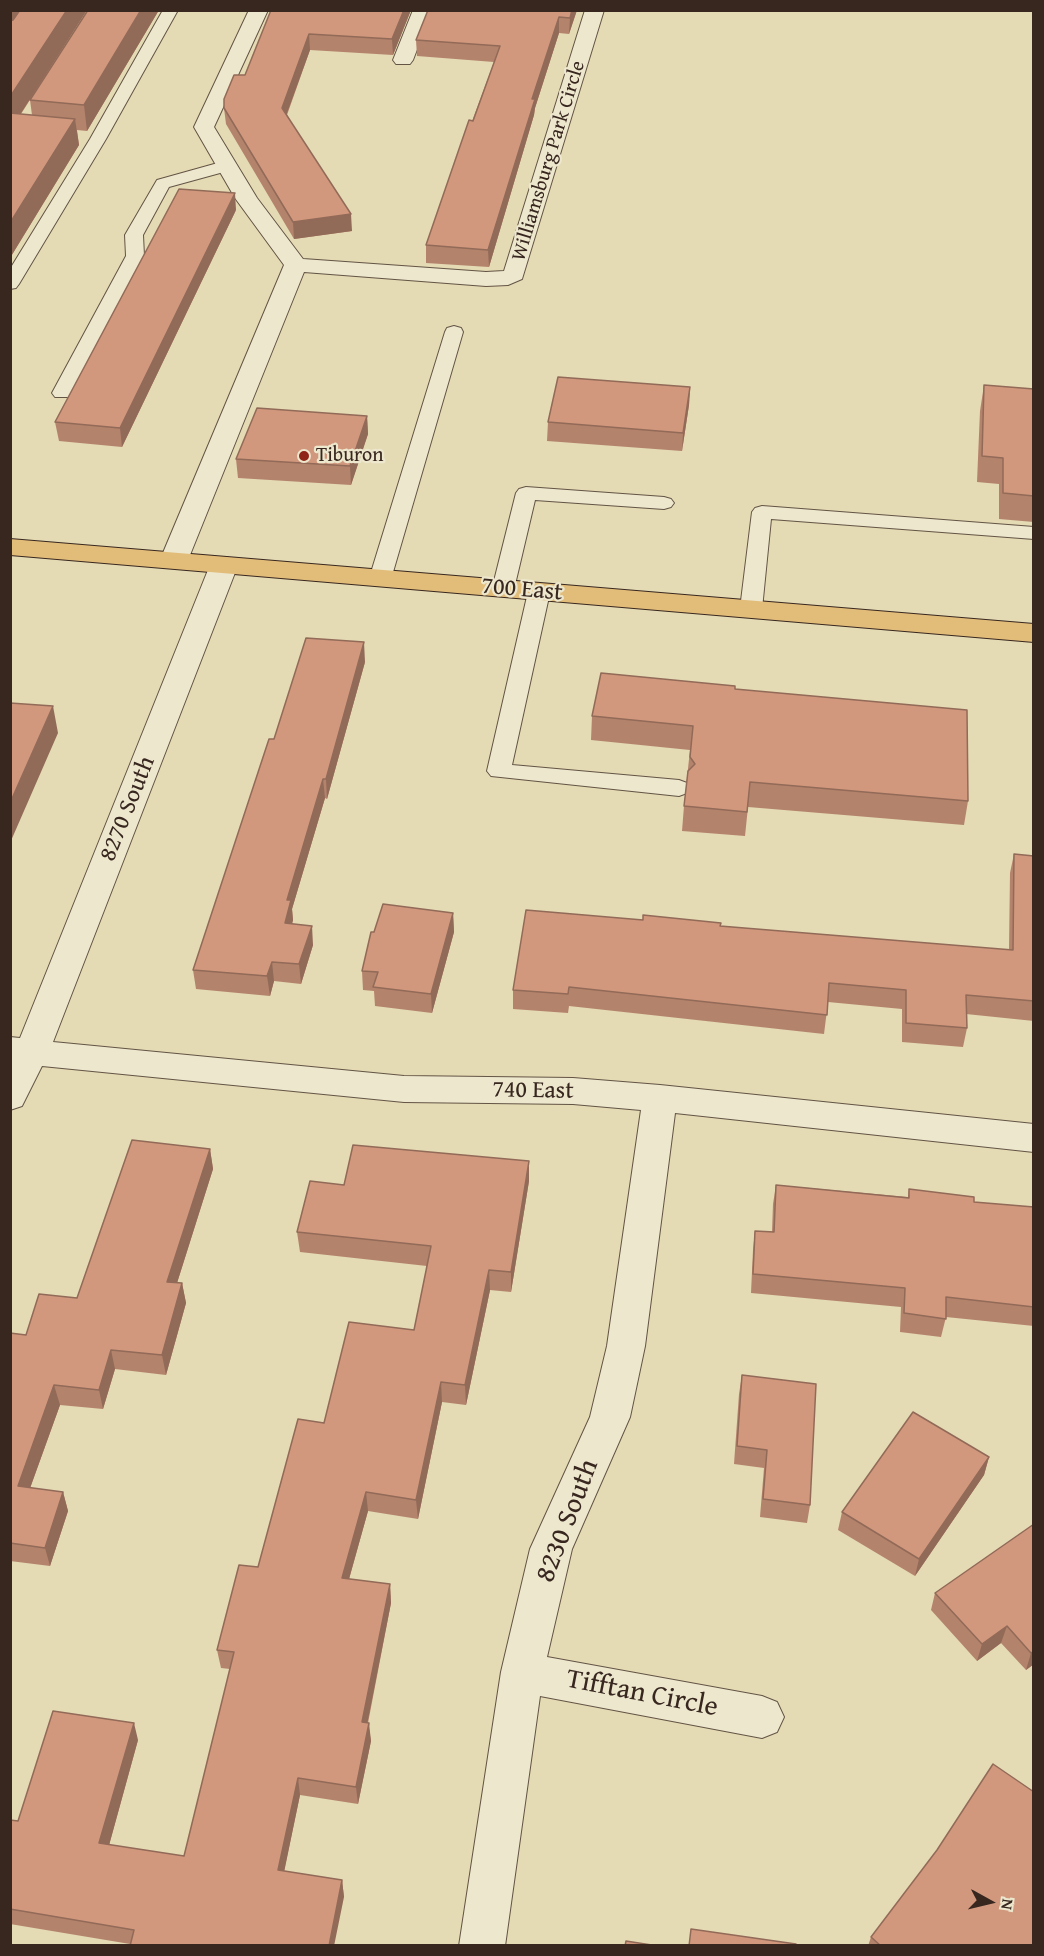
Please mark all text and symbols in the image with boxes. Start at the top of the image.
street label: Williamsburg Park Circle [507,58,591,264]
place label: Tiburon [316,444,383,468]
marker: Tiburon [297,449,311,463]
street label: 700 East [480,572,564,608]
street label: 8270 South [94,752,162,866]
street label: 740 East [492,1076,574,1106]
street label: 8230 South [529,1455,607,1587]
street label: Tifftan Circle [563,1663,721,1725]
north arrow [960,1872,1020,1932]
text: N [995,1898,1020,1911]

